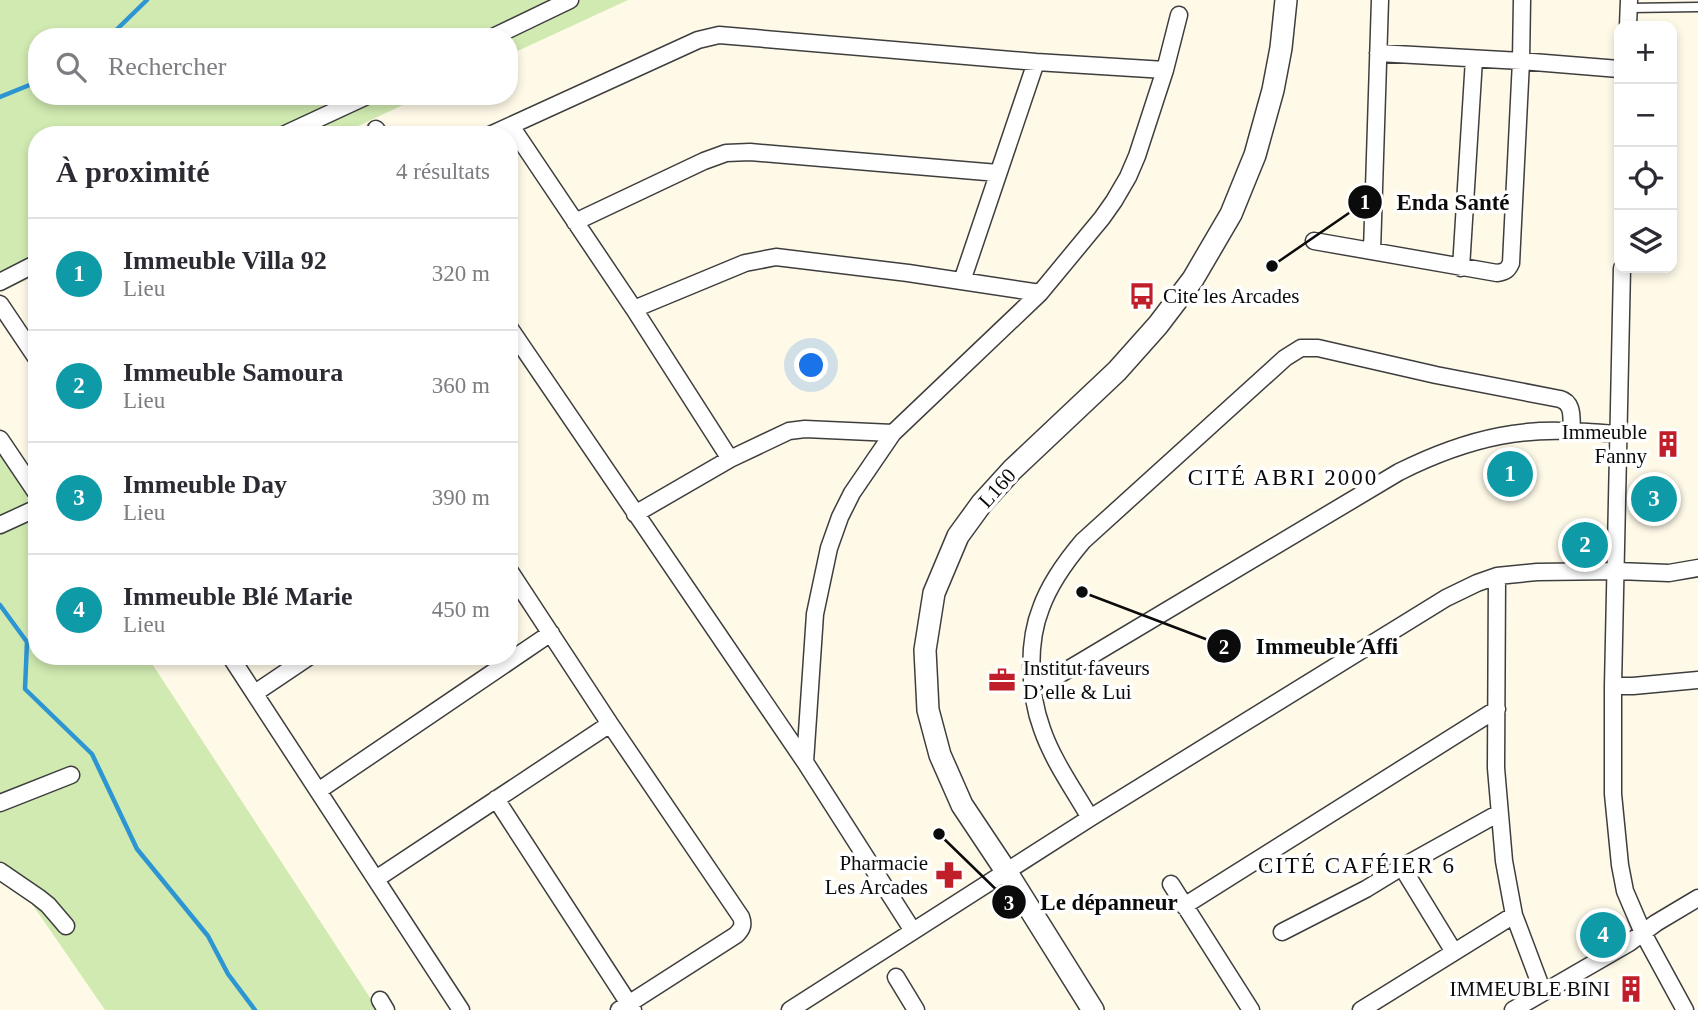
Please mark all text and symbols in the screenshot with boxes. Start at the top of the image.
map controls [1614,21,1677,273]
button: + [1614,21,1677,84]
search box [28,28,518,105]
icon: search [52,48,90,86]
text: Rechercher [108,52,226,81]
button: − [1614,84,1677,147]
button: locate [1614,147,1677,210]
text: À proximité [56,155,210,188]
text: 4 résultats [396,159,490,184]
callout: Enda Santé [1348,180,1524,224]
text: 1 [1360,190,1370,214]
text: Enda Santé [1396,190,1510,215]
button: layers [1614,210,1677,273]
text: Immeuble Villa 92 [123,246,327,275]
text: 1 [73,261,85,286]
text: 320 m [432,261,490,286]
text: Lieu [123,276,165,301]
bus stop icon: Cite les Arcades [1127,281,1157,311]
place label: Cite les Arcades [1163,284,1299,308]
your location [794,348,828,382]
text: Immeuble Samoura [123,358,343,387]
text: 2 [73,373,85,398]
text: 360 m [432,373,490,398]
text: Lieu [123,388,165,413]
place label: Immeuble Fanny [1562,420,1648,468]
building icon: Immeuble Fanny [1653,429,1683,459]
pin: 1 [1487,448,1533,500]
street label: L160 [973,463,1021,513]
district label: CITÉ ABRI 2000 [1188,465,1378,490]
text: Immeuble Day [123,470,287,499]
pin: 3 [1631,473,1677,525]
text: 3 [73,485,85,510]
text: 390 m [432,485,490,510]
text: Lieu [123,500,165,525]
pin: 2 [1562,519,1608,571]
text: Immeuble Blé Marie [123,582,353,611]
text: 4 [73,597,85,622]
text: 450 m [432,597,490,622]
text: Lieu [123,612,165,637]
callout: Immeuble Affi [1207,624,1413,668]
text: Immeuble Affi [1256,634,1399,659]
text: 2 [1219,635,1229,659]
place label: Institut faveurs D’elle & Lui [1023,656,1150,704]
office icon: Institut faveurs D’elle & Lui [987,665,1017,695]
place label: Pharmacie Les Arcades [825,851,928,899]
district label: CITÉ CAFÉIER 6 [1258,853,1456,878]
pharmacy icon: Pharmacie Les Arcades [934,860,964,890]
callout: Le dépanneur [991,880,1192,924]
text: Le dépanneur [1040,890,1178,915]
text: 3 [1004,891,1014,915]
pin: 4 [1580,909,1626,961]
building icon: IMMEUBLE BINI [1616,974,1646,1004]
place label: IMMEUBLE BINI [1450,977,1610,1001]

